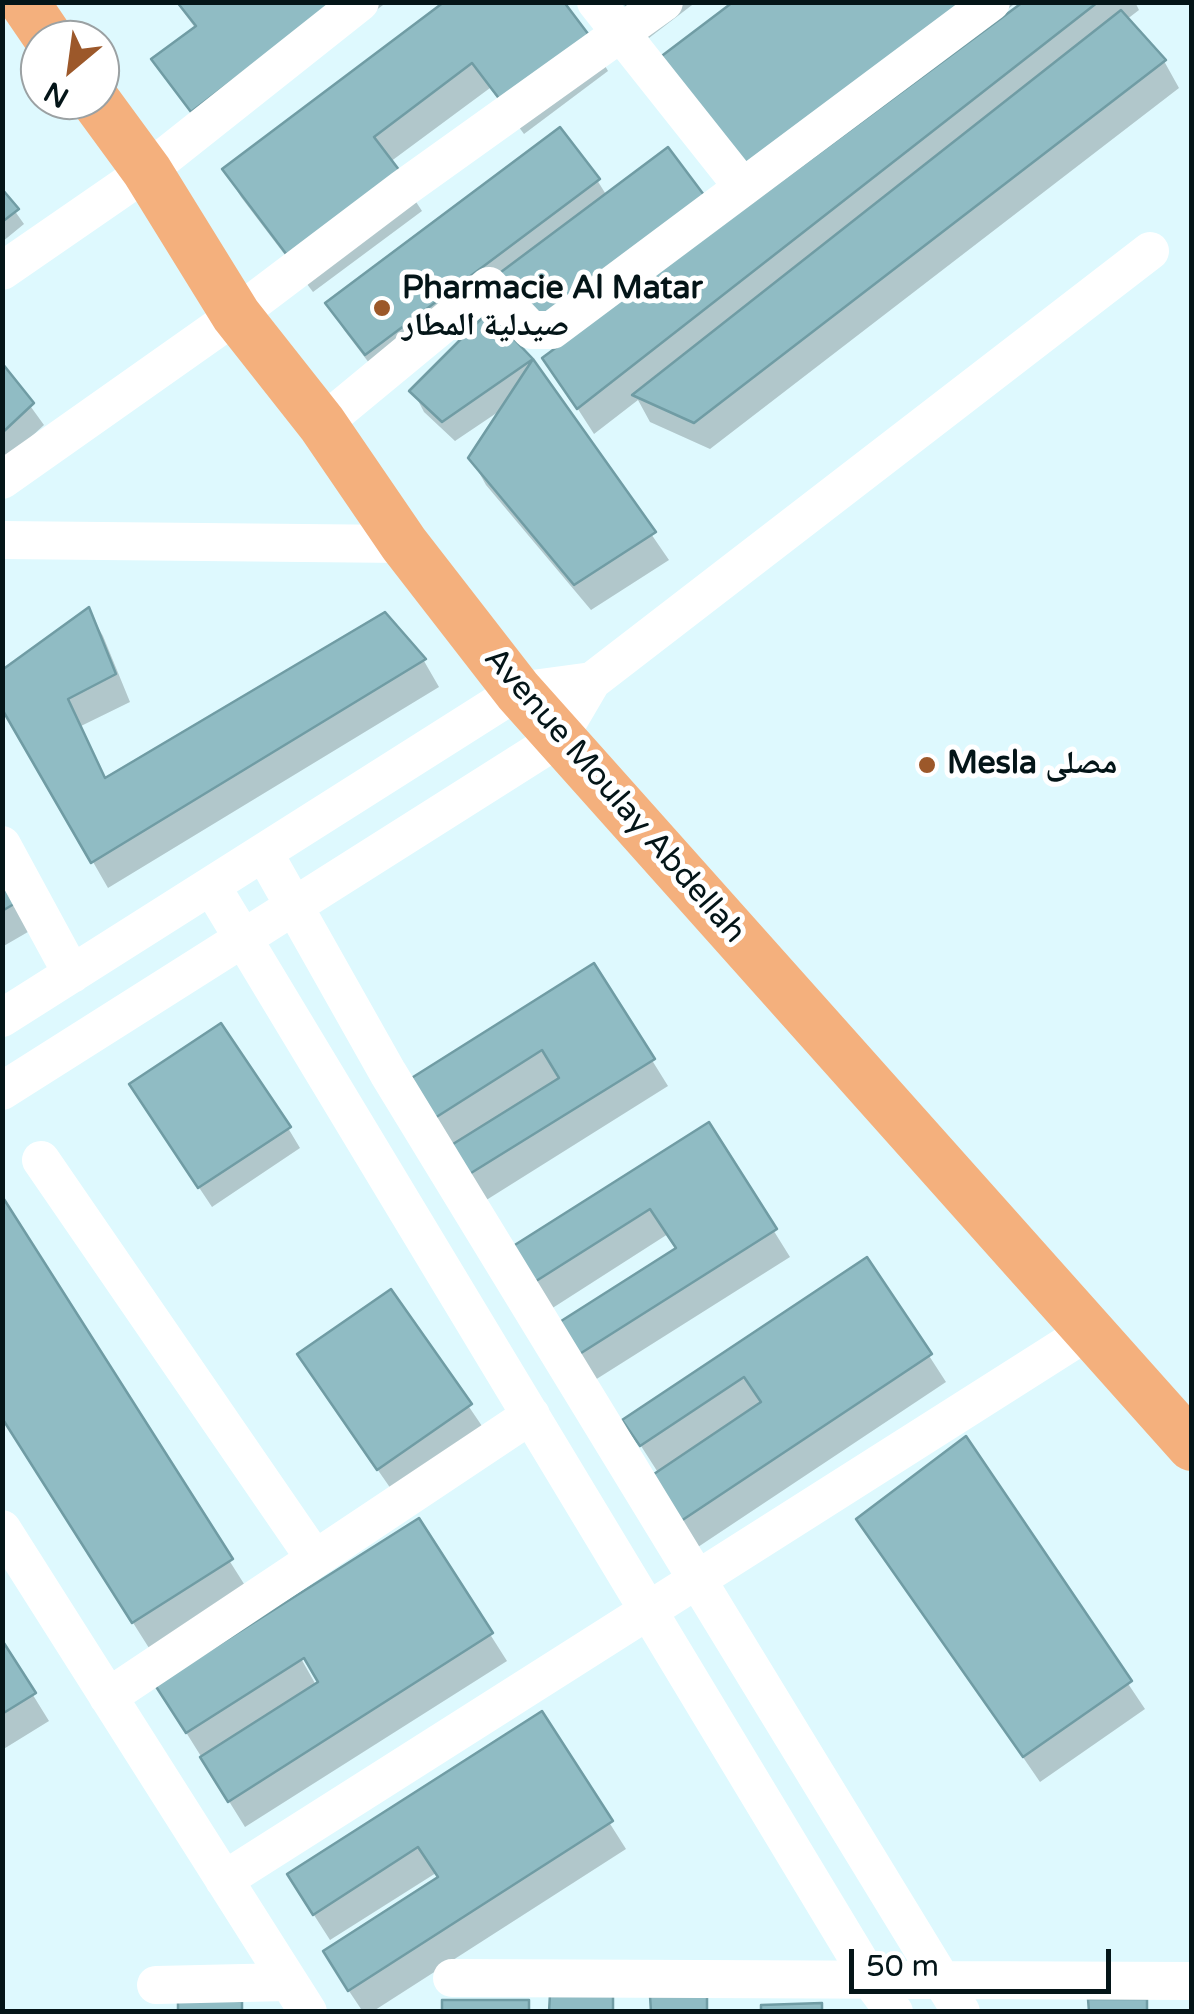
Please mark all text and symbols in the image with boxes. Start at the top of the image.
north arrow [20,20,120,120]
text: N [38,74,75,115]
place label: Pharmacie Al Matar صيدلية المطار [402,271,703,346]
marker: Pharmacie Al Matar صيدلية المطار [371,297,393,319]
street label: Avenue Moulay Abdellah [475,640,753,952]
place label: Mesla مصلى [947,746,1117,784]
marker: Mesla مصلى [916,754,938,776]
scale bar [854,1929,1116,1991]
text: 50 m [866,1948,939,1985]

